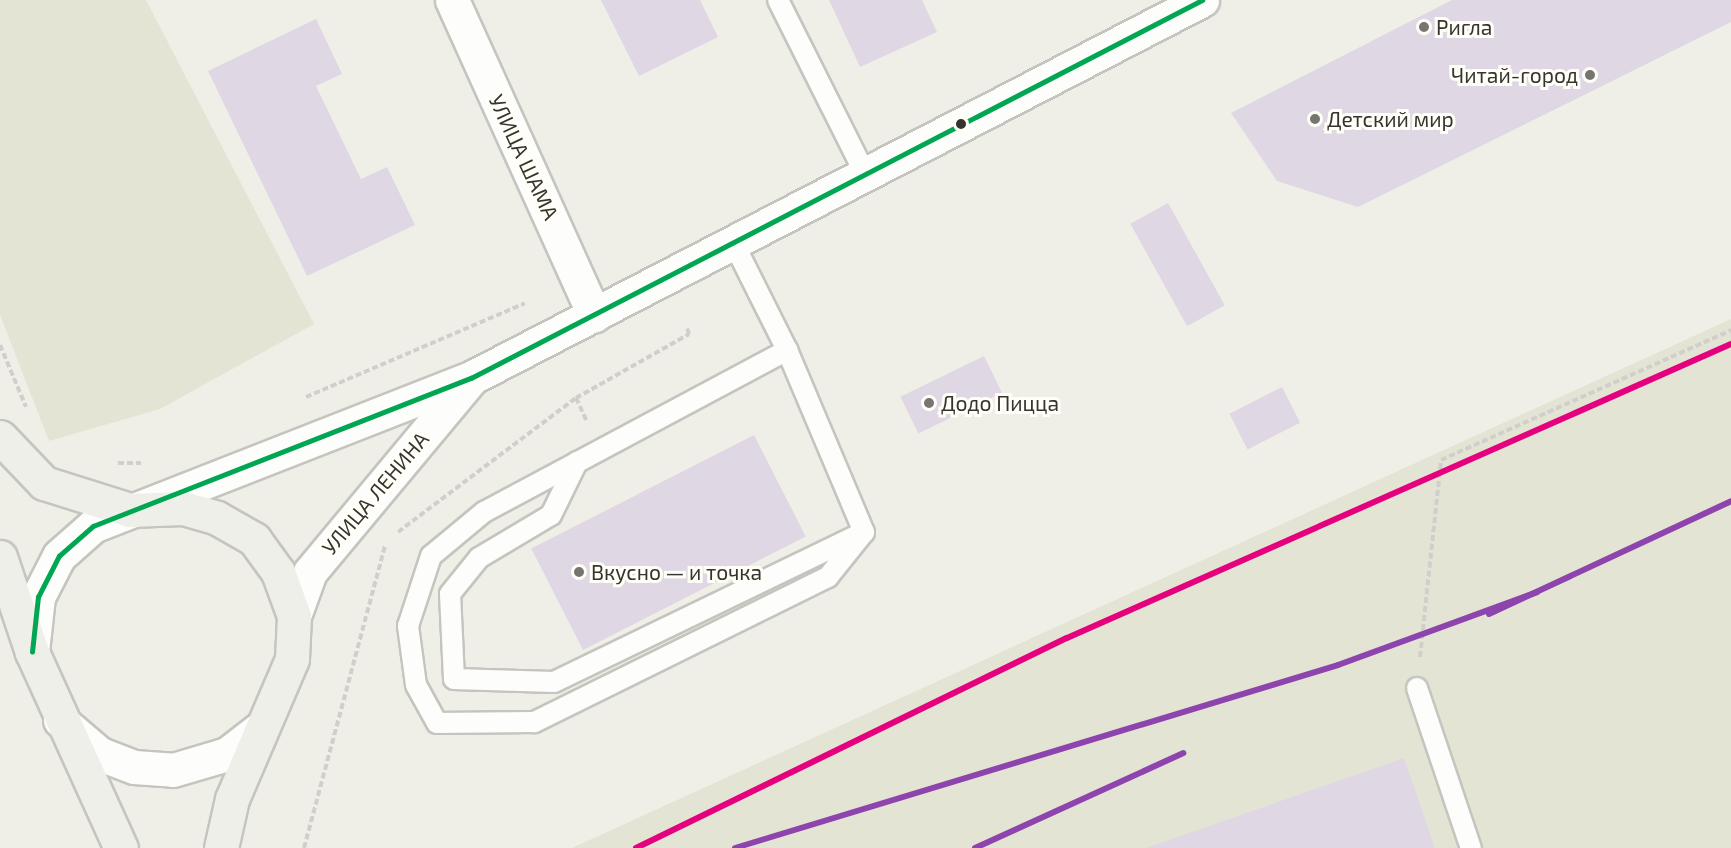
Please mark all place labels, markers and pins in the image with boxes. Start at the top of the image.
place label: Ригла [1436,14,1492,40]
marker: Ригла [1417,20,1431,34]
place label: Читай-город [1451,62,1578,88]
marker: Читай-город [1583,68,1597,82]
place label: Детский мир [1327,106,1454,132]
marker: Детский мир [1308,112,1322,126]
unlabelled marker [955,118,967,130]
place label: Додо Пицца [941,390,1059,416]
marker: Додо Пицца [922,396,936,410]
place label: Вкусно — и точка [591,559,762,585]
marker: Вкусно — и точка [572,565,586,579]

